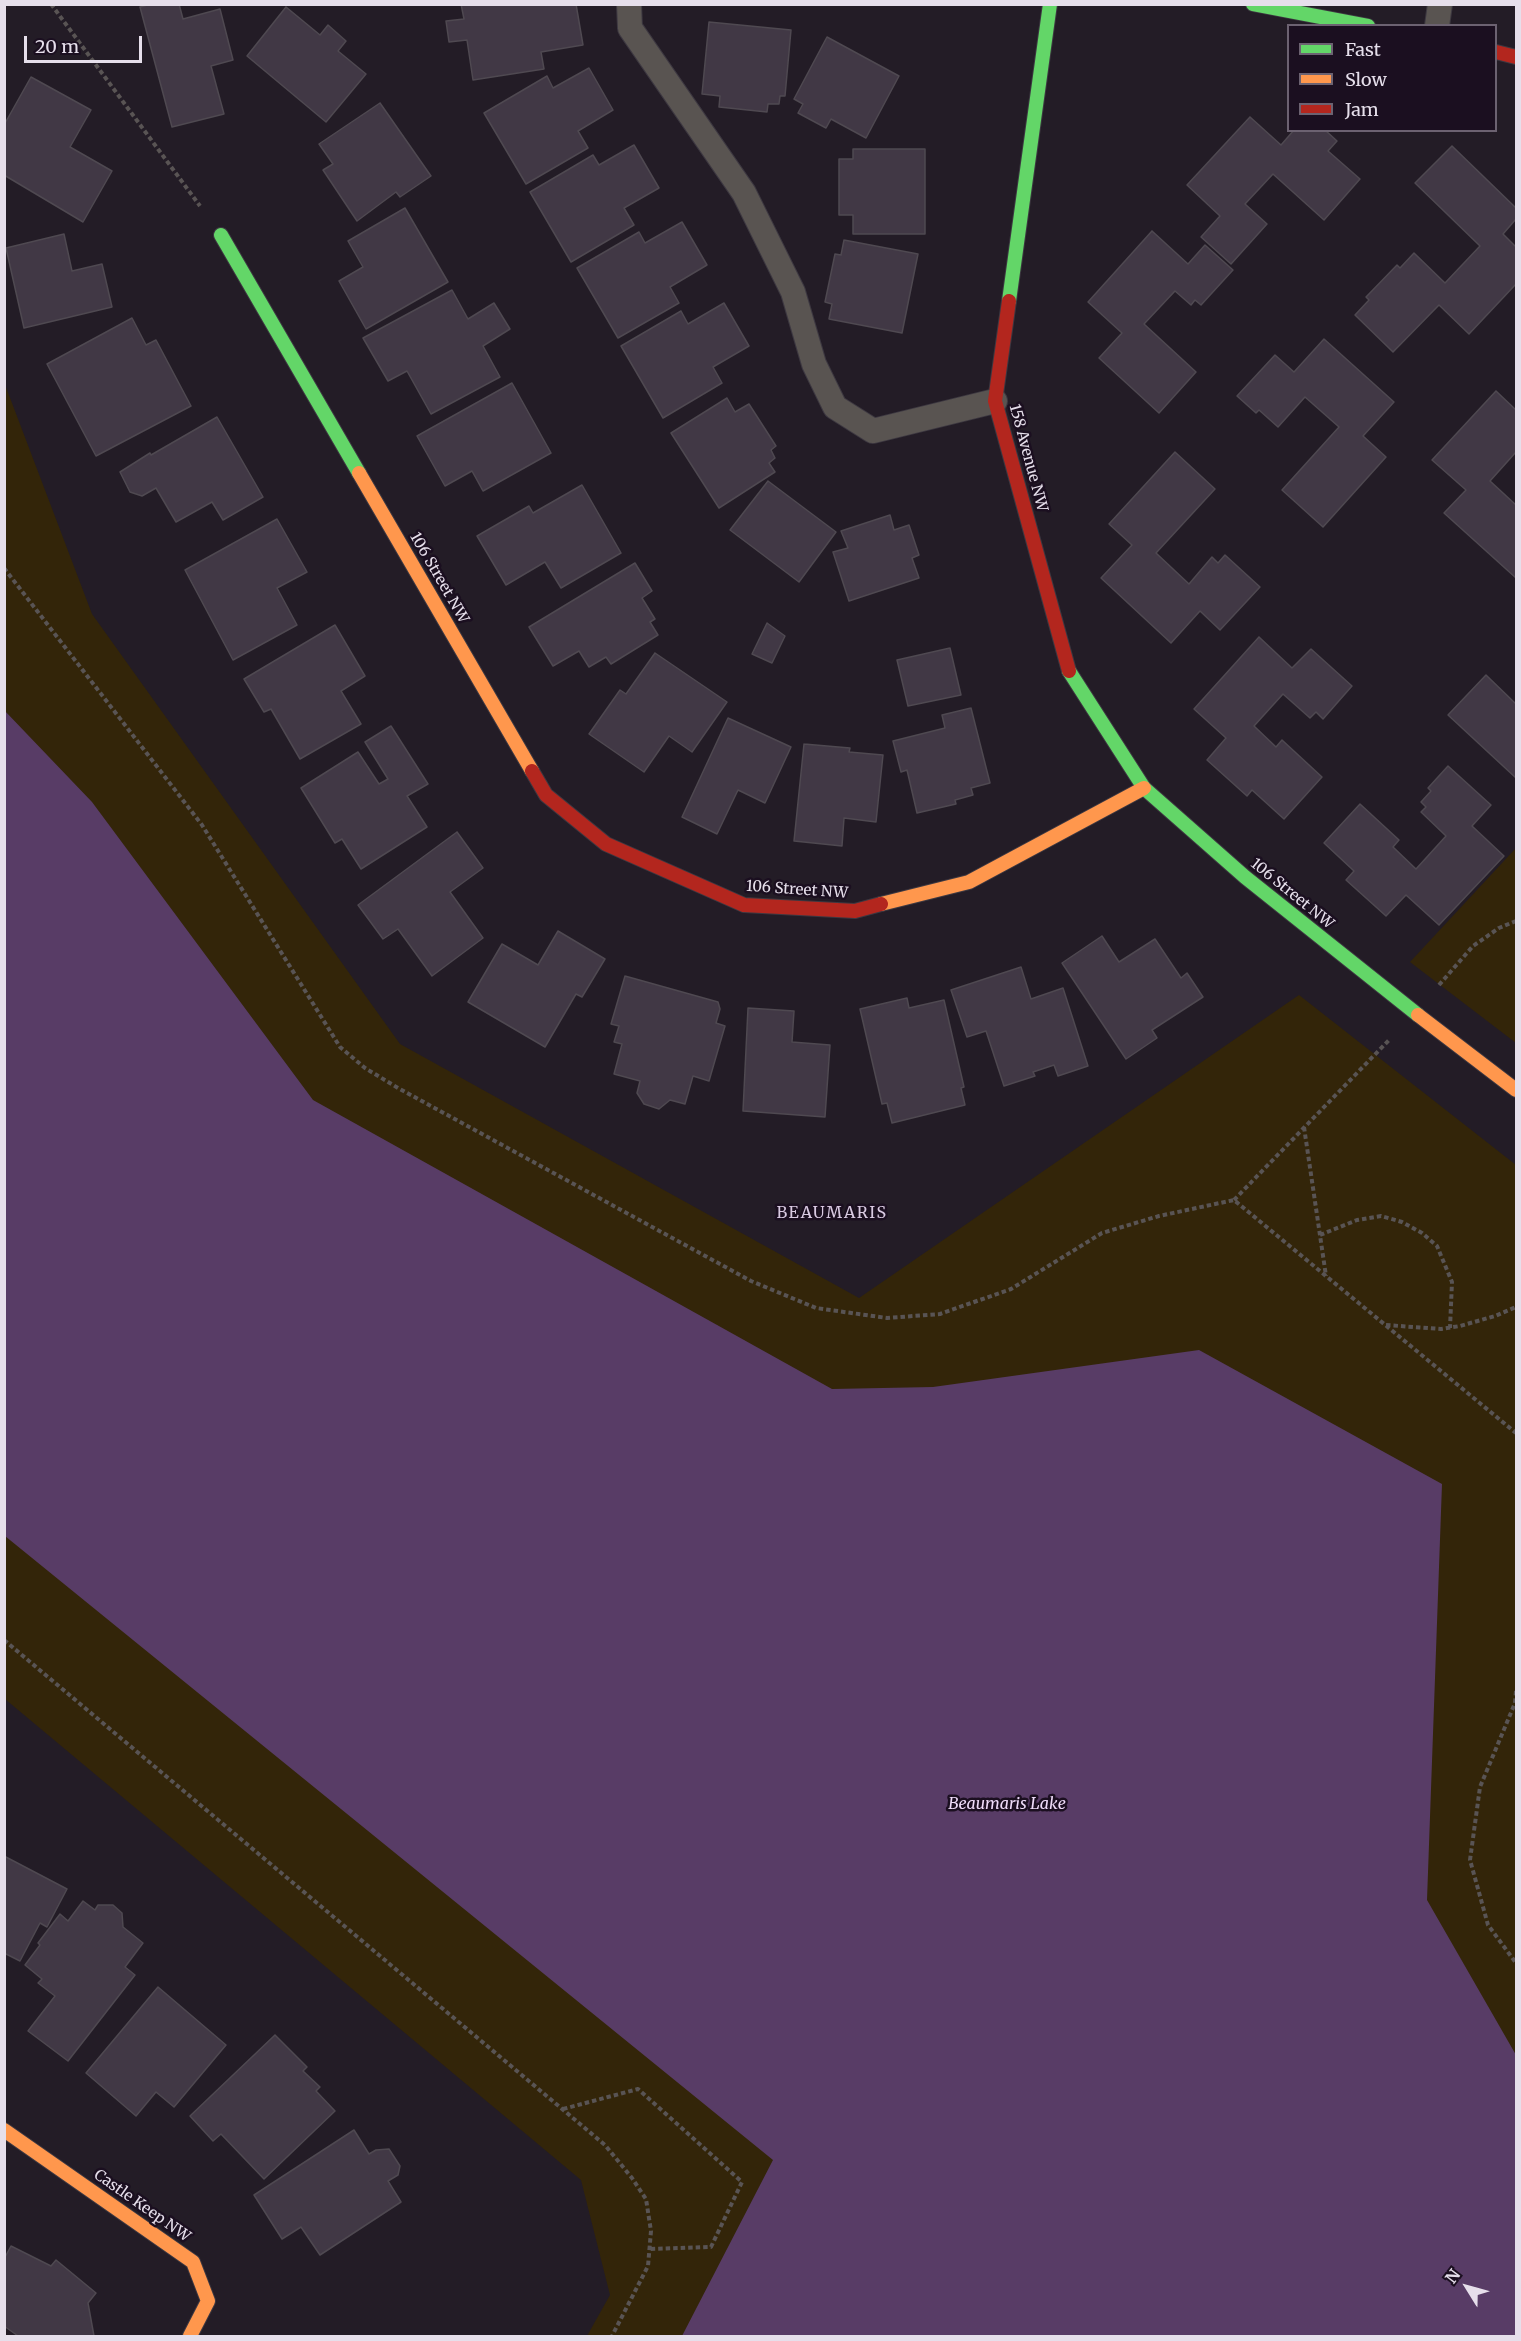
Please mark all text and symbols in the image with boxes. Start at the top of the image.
scale bar [27,24,146,62]
legend [1287,24,1497,132]
text: 20 m [35,35,79,58]
text: Fast [1345,38,1381,61]
text: Slow [1345,68,1387,91]
text: Jam [1345,98,1379,121]
street label: 158 Avenue NW [1005,402,1051,514]
street label: 106 Street NW [406,529,472,627]
street label: 106 Street NW [1247,855,1337,933]
street label: 106 Street NW [745,877,849,903]
district label: BEAUMARIS [777,1203,887,1223]
water label: Beaumaris Lake [948,1794,1066,1814]
street label: Castle Keep NW [90,2166,194,2246]
north arrow [1437,2257,1497,2317]
text: N [1441,2265,1464,2287]

